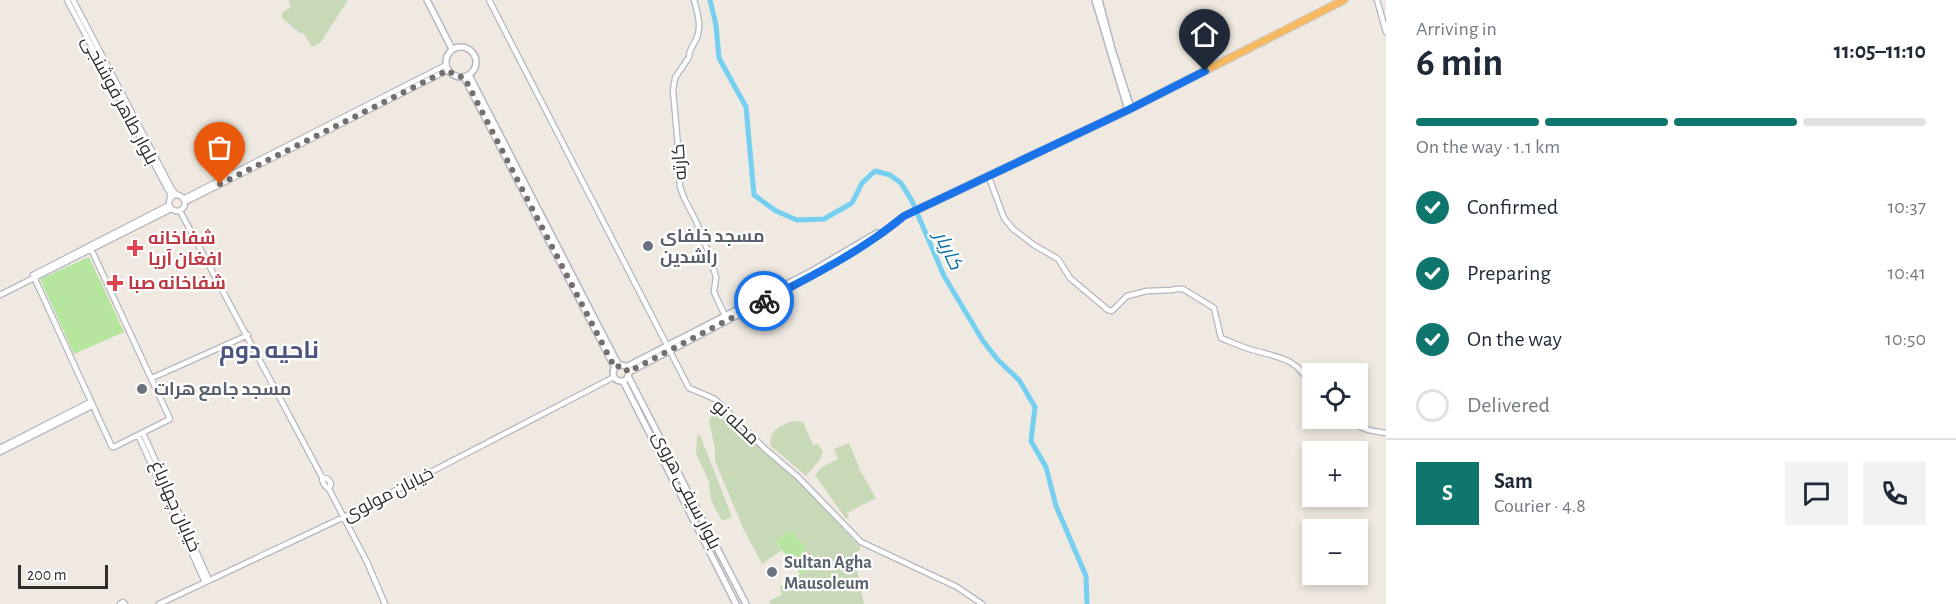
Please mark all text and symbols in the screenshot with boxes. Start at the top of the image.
pin [1179,9,1230,71]
icon: home [1188,18,1221,51]
text: Arriving in [1416,19,1497,39]
street label: بلوار طاهر فوشنجی [77,33,161,168]
text: 11:05–11:10 [1834,40,1926,62]
text: 6 min [1416,44,1503,83]
pin [194,122,245,184]
icon: bag [203,131,236,164]
text: On the way · 1.1 km [1416,137,1560,157]
street label: کارته [670,143,691,181]
icon: check [1416,191,1449,224]
text: Confirmed [1467,196,1558,218]
text: 10:37 [1887,197,1926,217]
water label: کاربار [928,225,966,274]
place label: مسجد خلفای راشدین [660,228,765,268]
place label: شفاخانه افغان آریا [148,229,222,269]
marker: شفاخانه افغان آریا [126,239,144,257]
marker: مسجد خلفای راشدین [641,239,655,253]
icon: check [1416,257,1449,290]
text: Preparing [1467,262,1551,284]
text: 10:41 [1887,263,1926,283]
courier [734,271,794,331]
marker: شفاخانه صبا [106,274,124,292]
place label: شفاخانه صبا [128,274,226,293]
icon: bike [748,285,781,318]
icon: check [1416,323,1449,356]
text: On the way [1467,328,1562,350]
text: 10:50 [1885,329,1926,349]
district label: ناحیه دوم [219,339,319,366]
map controls [1302,363,1368,585]
button: locate [1302,363,1368,429]
place label: مسجد جامع هرات [154,381,291,401]
marker: مسجد جامع هرات [135,382,149,396]
text: Delivered [1467,394,1550,416]
street label: محله نو [708,397,762,449]
street label: بلوار سیفی هروی [648,429,724,553]
button: + [1302,441,1368,507]
street label: خیابان چهارباغ [145,458,203,555]
button: chat [1785,462,1848,525]
button: phone [1863,462,1926,525]
street label: خیابان مولوی [340,464,437,526]
text: Sam [1494,470,1533,492]
text: S [1442,482,1453,504]
text: Courier · 4.8 [1494,496,1586,516]
button: − [1302,519,1368,585]
place label: Sultan Agha Mausoleum [784,554,872,593]
scale bar [18,562,108,590]
marker: Sultan Agha Mausoleum [765,565,779,579]
text: 200 m [27,567,67,583]

